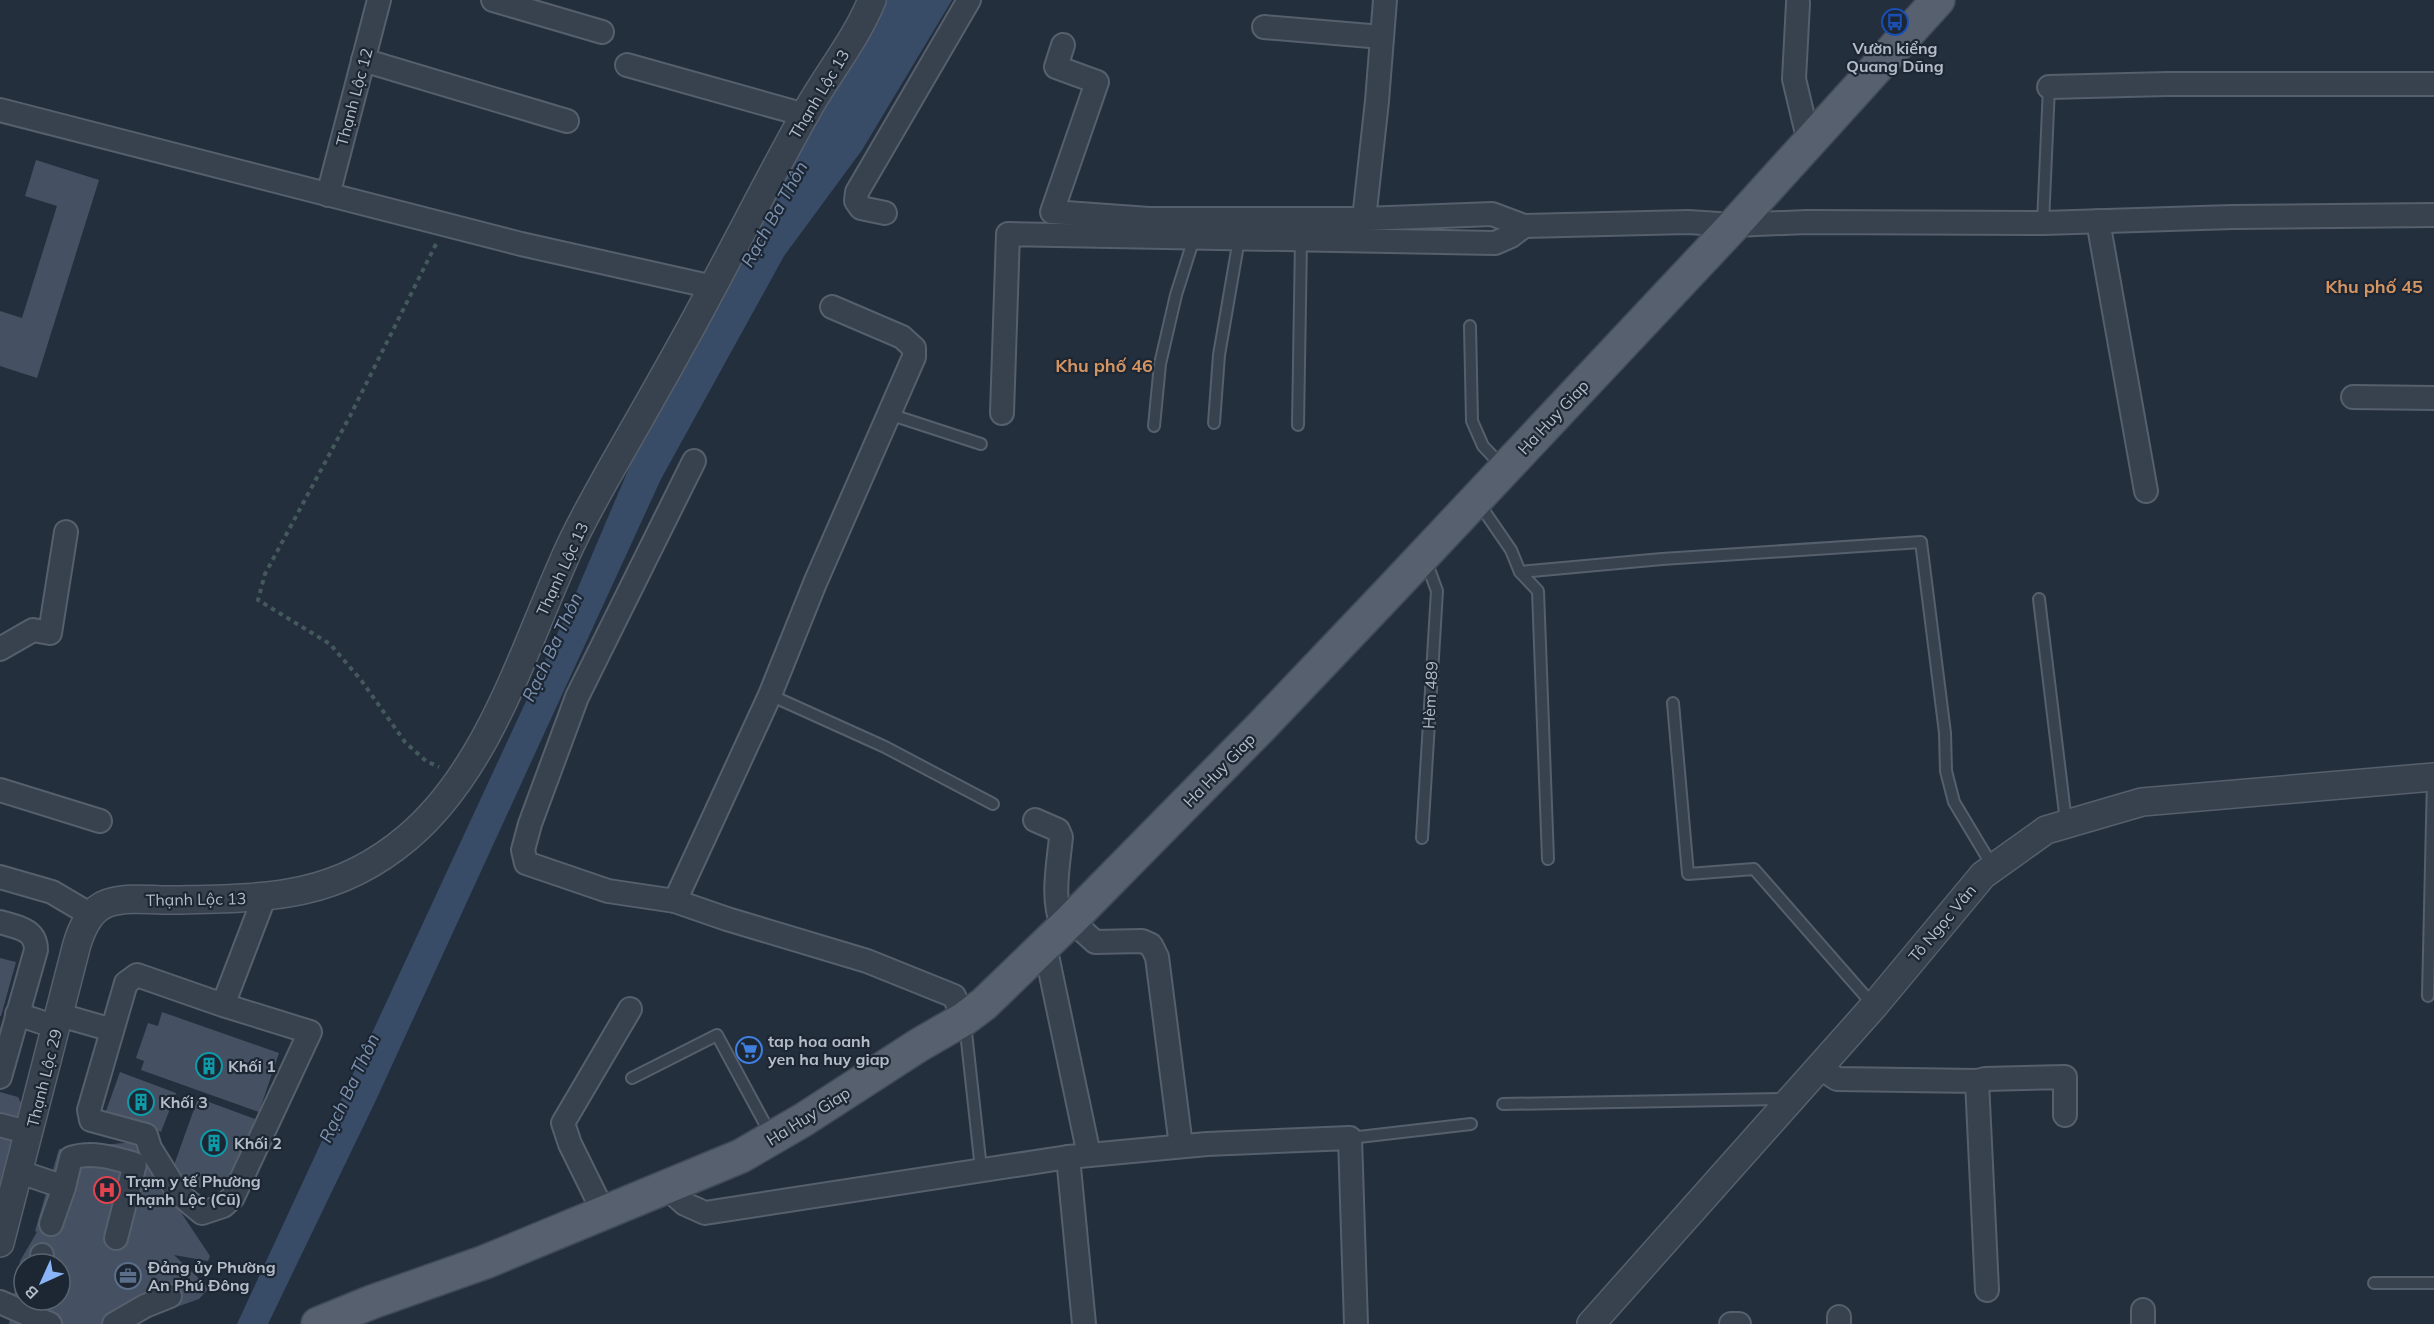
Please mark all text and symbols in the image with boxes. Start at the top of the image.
bus stop icon: Vườn kiểng Quang Dũng [1880,7,1910,37]
place label: Vườn kiểng Quang Dũng [1846,38,1944,76]
street label: Thạnh Lộc 12 [331,46,377,148]
street label: Thạnh Lộc 13 [785,46,853,142]
water label: Rạch Ba Thôn [735,157,813,271]
district label: Khu phố 45 [2325,275,2423,298]
district label: Khu phố 46 [1055,354,1153,377]
street label: Ha Huy Giap [1513,375,1593,459]
street label: Thạnh Lộc 13 [532,519,592,619]
water label: Rạch Ba Thôn [517,589,587,705]
street label: Hèm 489 [1418,661,1442,729]
street label: Ha Huy Giap [1179,729,1259,811]
street label: Tô Ngọc Vân [1904,880,1980,966]
street label: Thạnh Lộc 13 [146,888,246,910]
street label: Thạnh Lộc 29 [22,1027,66,1129]
water label: Rạch Ba Thôn [314,1030,384,1146]
place label: tap hoa oanh yen ha huy giap [767,1031,890,1069]
supermarket icon: tap hoa oanh yen ha huy giap [734,1035,764,1065]
building icon: Khối 1 [194,1051,224,1081]
place label: Khối 1 [228,1056,276,1076]
street label: Ha Huy Giap [762,1082,854,1150]
building icon: Khối 3 [126,1087,156,1117]
place label: Khối 3 [160,1092,208,1112]
building icon: Khối 2 [199,1128,229,1158]
place label: Khối 2 [234,1133,282,1153]
place label: Trạm y tế Phường Thạnh Lộc (Cũ) [126,1171,261,1209]
hospital icon: Trạm y tế Phường Thạnh Lộc (Cũ) [92,1175,122,1205]
north arrow [12,1252,72,1312]
place label: Đảng ủy Phường An Phú Đông [147,1257,276,1295]
office icon: Đảng ủy Phường An Phú Đông [113,1261,143,1291]
text: B [20,1282,42,1304]

